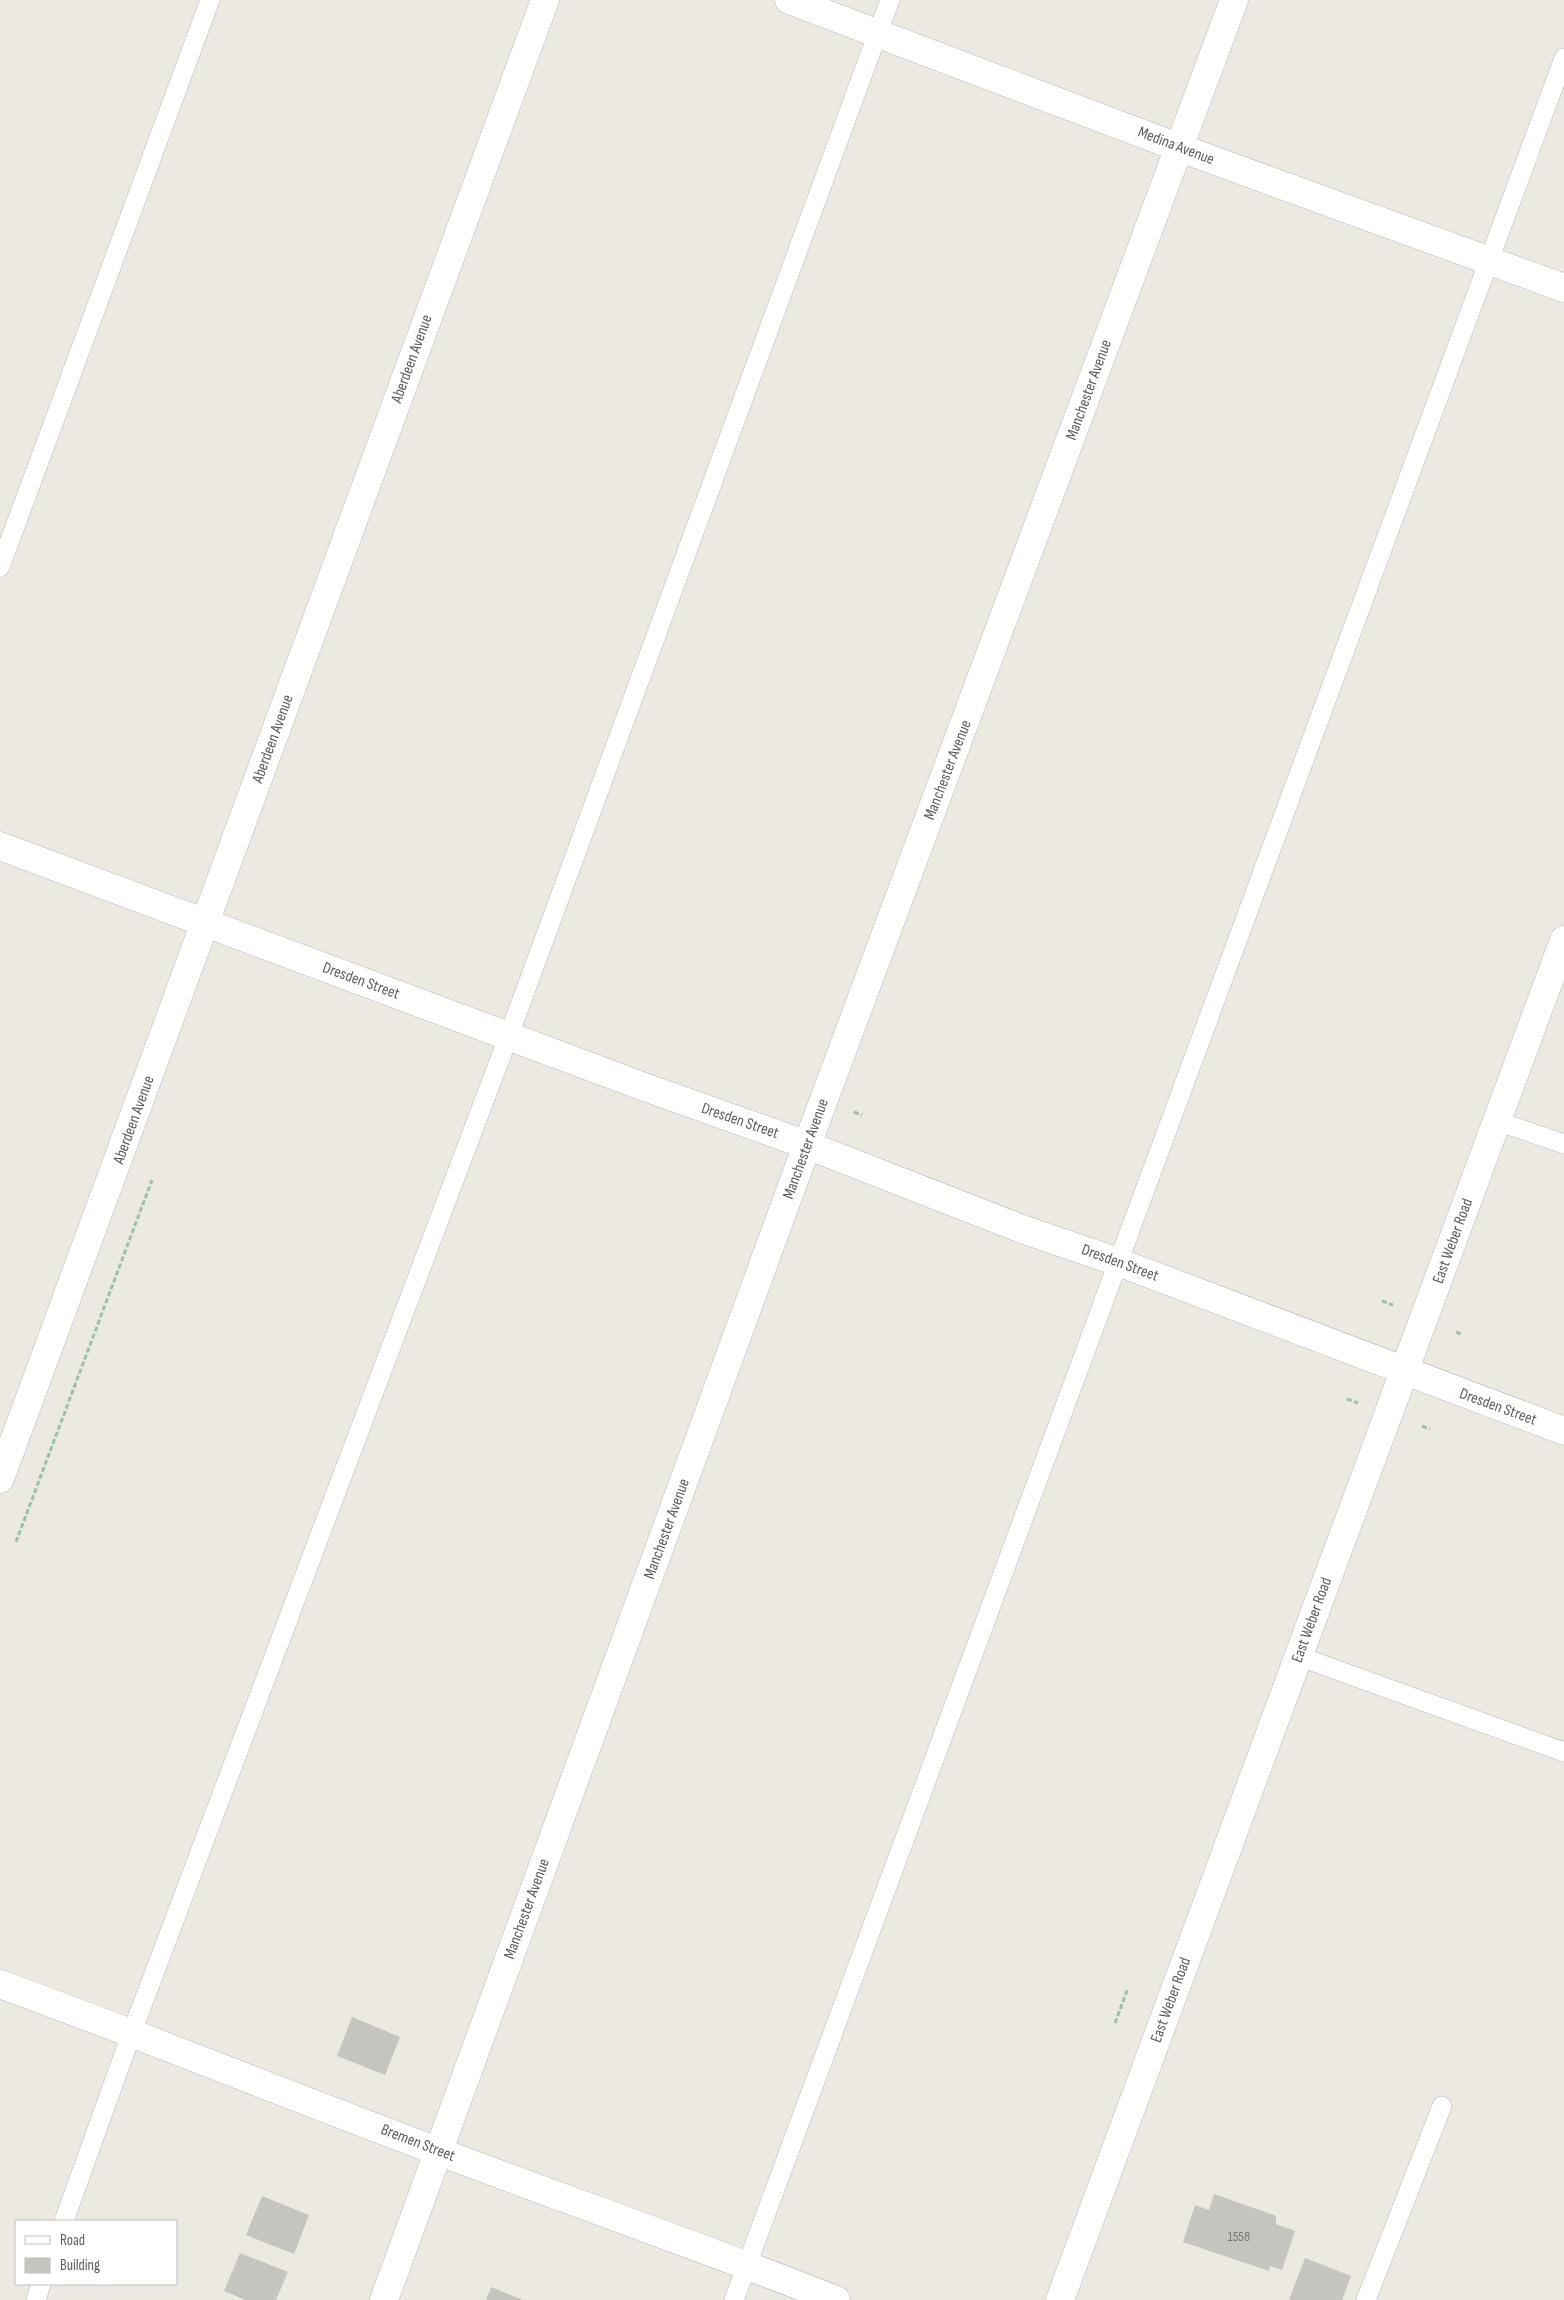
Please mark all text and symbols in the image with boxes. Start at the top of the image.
street label: Medina Avenue [1135,123,1217,169]
street label: Aberdeen Avenue [387,312,437,407]
street label: Manchester Avenue [1062,337,1116,443]
street label: Aberdeen Avenue [248,692,298,787]
street label: Manchester Avenue [920,717,976,823]
street label: Dresden Street [320,958,402,1004]
street label: Aberdeen Avenue [109,1073,159,1168]
street label: Manchester Avenue [779,1096,833,1202]
street label: Dresden Street [699,1099,781,1143]
street label: East Weber Road [1429,1196,1477,1286]
street label: Dresden Street [1079,1240,1161,1286]
street label: Dresden Street [1457,1384,1539,1430]
street label: Manchester Avenue [640,1476,694,1582]
street label: East Weber Road [1288,1575,1336,1665]
street label: Manchester Avenue [500,1856,554,1962]
street label: East Weber Road [1147,1955,1195,2045]
street label: Bremen Street [378,2120,458,2166]
legend [15,2220,178,2285]
house number: 1558 [1228,2228,1250,2245]
text: Road [60,2231,85,2250]
text: Building [60,2256,100,2275]

